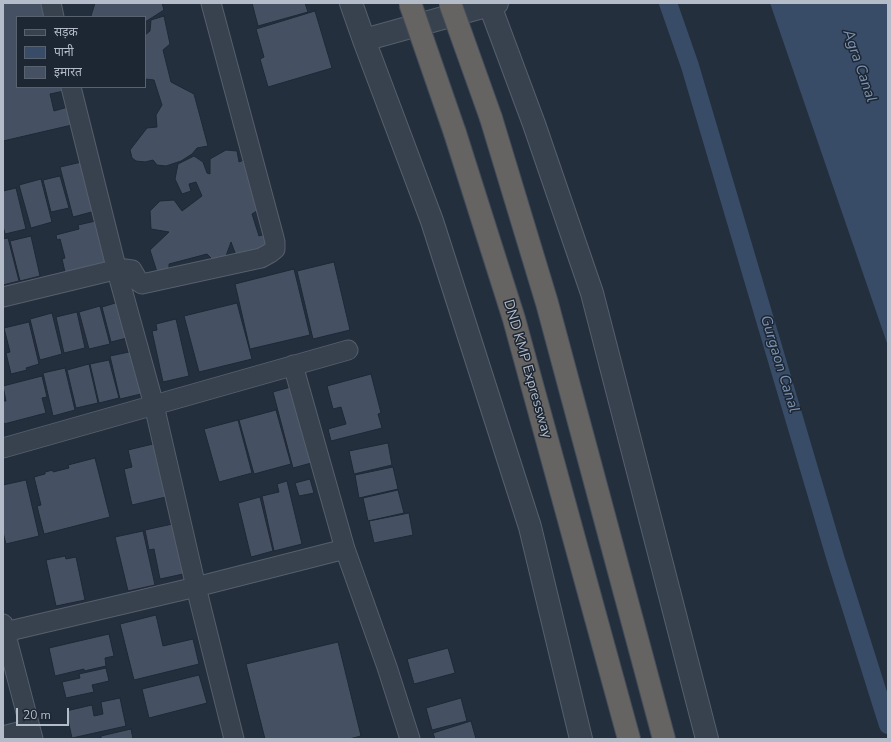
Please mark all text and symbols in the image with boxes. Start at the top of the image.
legend [16,16,146,88]
text: सड़क [54,24,78,40]
water label: Agra Canal [838,27,880,105]
text: पानी [54,44,74,60]
text: इमारत [54,64,82,80]
street label: DND KMP Expressway [499,298,555,440]
water label: Gurgaon Canal [756,313,802,415]
scale bar [18,700,71,726]
text: 20 m [23,707,51,723]

